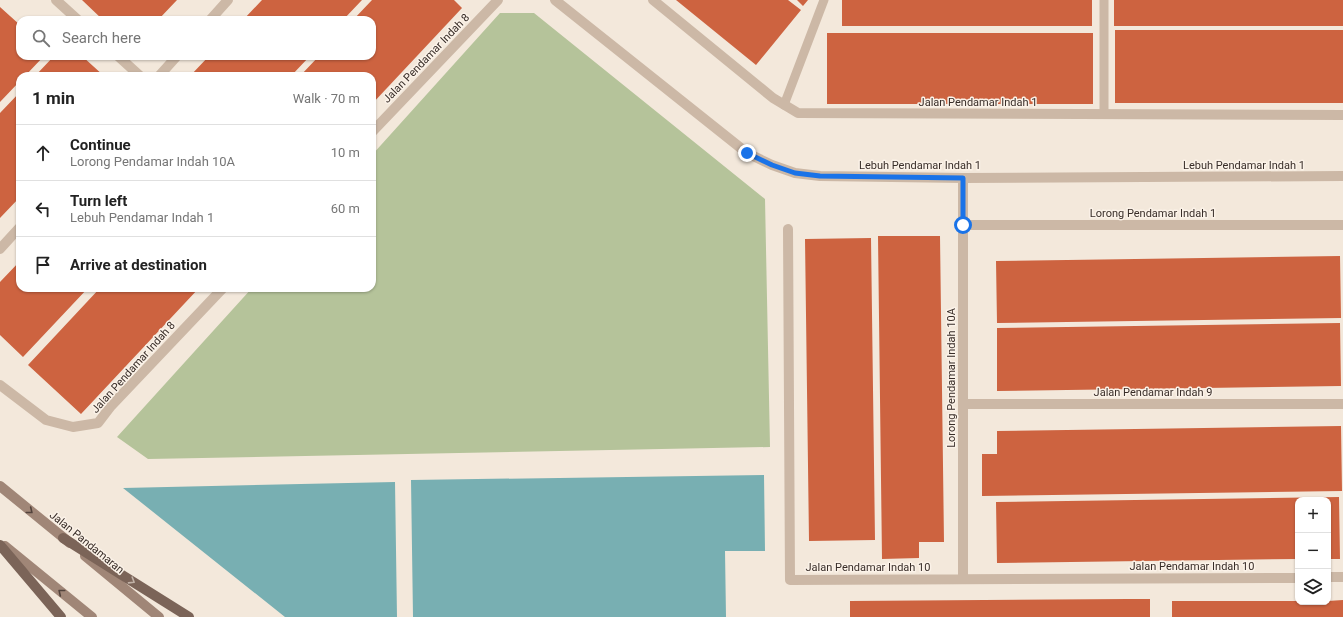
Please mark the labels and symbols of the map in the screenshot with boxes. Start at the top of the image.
street label: Jalan Pendamar Indah 8 [380,11,472,106]
street label: Jalan Pendamar Indah 1 [919,96,1037,109]
route end [738,144,756,162]
street label: Lebuh Pendamar Indah 1 [859,159,981,172]
street label: Lebuh Pendamar Indah 1 [1183,159,1305,172]
street label: Lorong Pendamar Indah 1 [1090,207,1216,220]
route start [954,216,972,234]
street label: Lorong Pendamar Indah 10A [945,307,958,448]
street label: Jalan Pendamar Indah 8 [89,319,178,416]
street label: Jalan Pendamar Indah 9 [1094,386,1212,399]
one-way arrow [26,506,33,513]
street label: Jalan Pandamaran [47,508,126,576]
street label: Jalan Pendamar Indah 10 [1130,560,1254,573]
street label: Jalan Pendamar Indah 10 [806,561,930,574]
one-way arrow [128,576,135,584]
one-way arrow [59,590,66,597]

